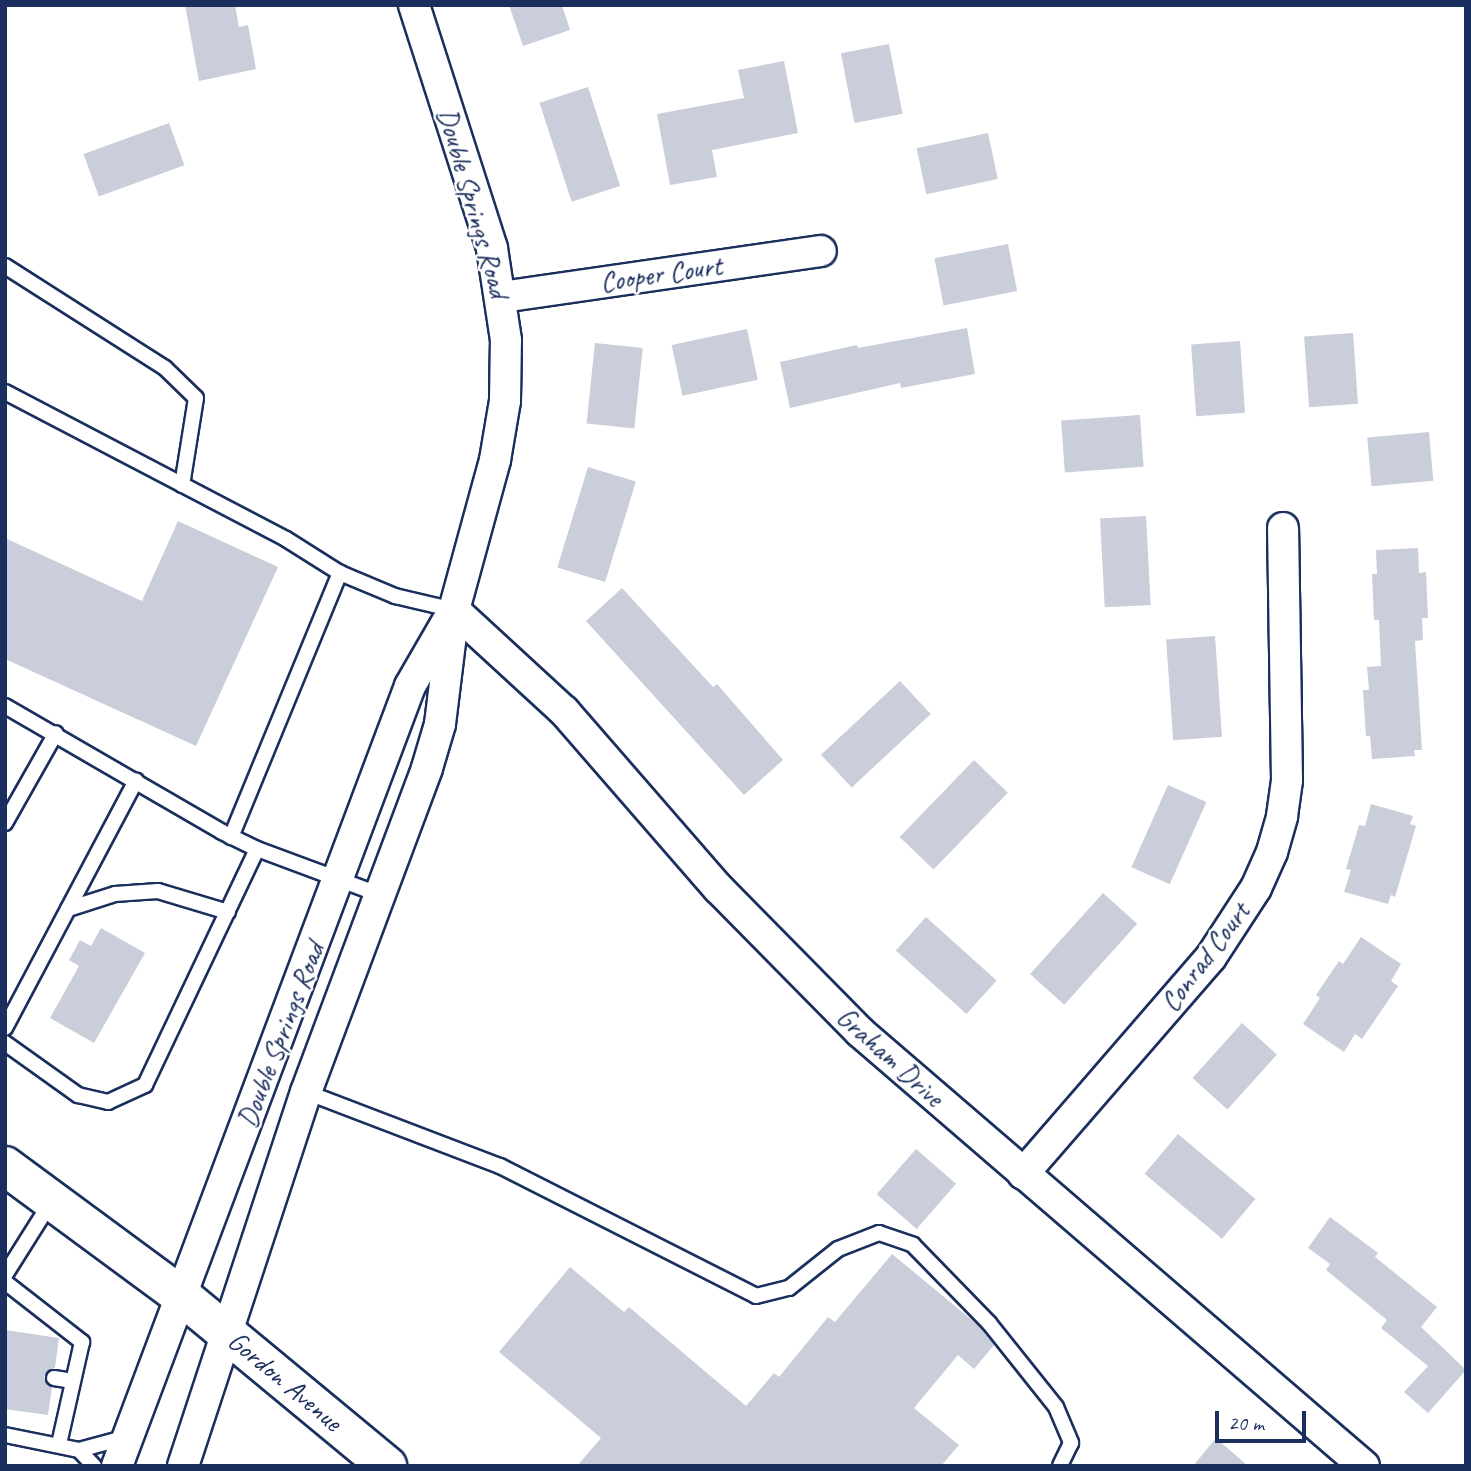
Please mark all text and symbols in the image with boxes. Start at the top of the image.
street label: Double Springs Road [430,105,516,301]
street label: Cooper Court [598,249,724,299]
street label: Conrad Court [1153,896,1257,1018]
street label: Double Springs Road [230,938,332,1132]
street label: Graham Drive [830,1000,950,1114]
street label: Gordon Avenue [221,1324,349,1438]
scale bar [1219,1398,1310,1442]
text: 20 m [1228,1410,1264,1436]

